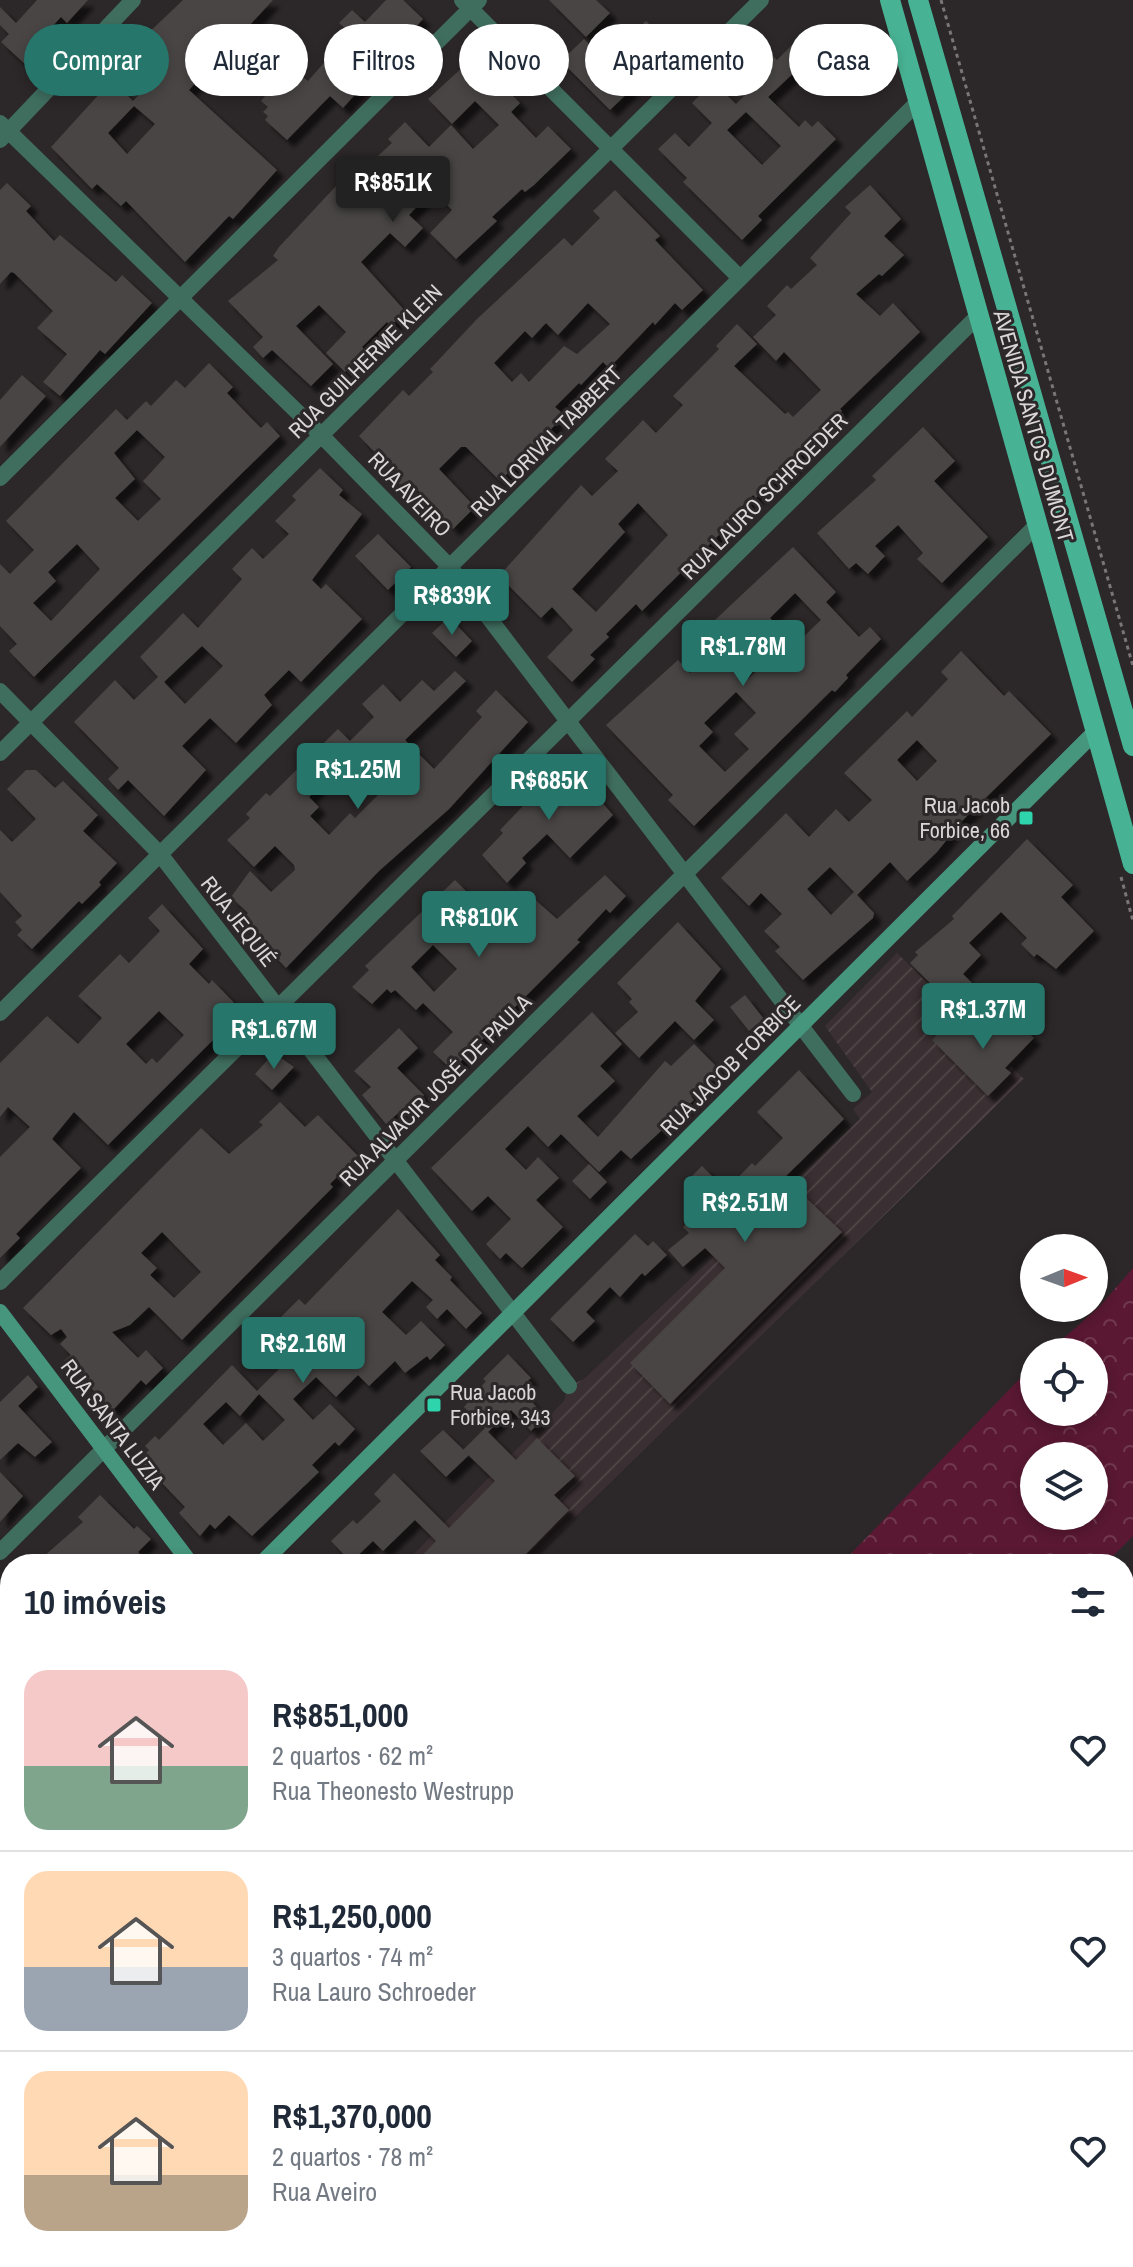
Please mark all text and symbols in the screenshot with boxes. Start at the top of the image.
chip: Comprar [24,24,169,96]
chip: Alugar [185,24,308,96]
chip: Filtros [324,24,443,96]
chip: Novo [459,24,569,96]
chip: Apartamento [585,24,773,96]
chip: Casa [789,24,898,96]
pin: R$851K [328,156,458,224]
text: R$851K [354,164,432,199]
street label: RUA GUILHERME KLEIN [281,277,449,445]
street label: AVENIDA SANTOS DUMONT [986,306,1081,545]
street label: RUA LORIVAL TABBERT [464,359,628,523]
street label: RUA LAURO SCHROEDER [674,406,854,586]
street label: RUA AVEIRO [362,445,458,543]
pin: R$839K [387,569,517,637]
text: R$839K [413,577,491,612]
pin: R$1.78M [669,620,817,688]
text: R$1.78M [700,628,786,663]
pin: R$1.25M [284,743,432,811]
text: R$1.25M [315,751,401,786]
pin: R$685K [484,754,614,822]
text: R$685K [510,762,588,797]
place label: Rua Jacob Forbice, 66 [920,790,1010,845]
marker: Rua Jacob Forbice, 66 [1017,809,1035,827]
street label: RUA JEQUIÉ [194,869,284,973]
pin: R$810K [414,891,544,959]
text: R$810K [440,899,518,934]
pin: R$1.37M [909,983,1057,1051]
street label: RUA ALVACIR JOSÉ DE PAULA [332,987,538,1193]
street label: RUA JACOB FORBICE [653,988,807,1142]
text: R$1.37M [940,991,1026,1026]
pin: R$1.67M [200,1003,348,1071]
text: R$1.67M [231,1011,317,1046]
pin: R$2.51M [671,1176,819,1244]
text: R$2.51M [702,1184,788,1219]
north arrow [1020,1234,1108,1322]
map controls [1020,1234,1108,1530]
pin: R$2.16M [229,1317,377,1385]
text: R$2.16M [260,1325,346,1360]
button: locate [1020,1338,1108,1426]
street label: RUA SANTA LUZIA [54,1353,173,1496]
place label: Rua Jacob Forbice, 343 [450,1377,550,1432]
marker: Rua Jacob Forbice, 343 [425,1396,443,1414]
button: layers [1020,1442,1108,1530]
text: 10 imóveis [24,1579,167,1625]
icon: filters [1066,1580,1110,1624]
text: R$851,000 [272,1692,408,1738]
icon: home [88,1702,184,1798]
icon: heart [1066,1728,1110,1772]
text: 2 quartos · 62 m² [272,1738,433,1773]
text: Rua Theonesto Westrupp [272,1773,514,1808]
text: R$1,250,000 [272,1893,432,1939]
icon: home [88,1903,184,1999]
icon: heart [1066,1929,1110,1973]
text: 3 quartos · 74 m² [272,1939,433,1974]
text: Rua Lauro Schroeder [272,1974,476,2009]
text: R$1,370,000 [272,2093,432,2139]
icon: home [88,2103,184,2199]
icon: heart [1066,2129,1110,2173]
text: 2 quartos · 78 m² [272,2139,433,2174]
text: Rua Aveiro [272,2174,377,2209]

